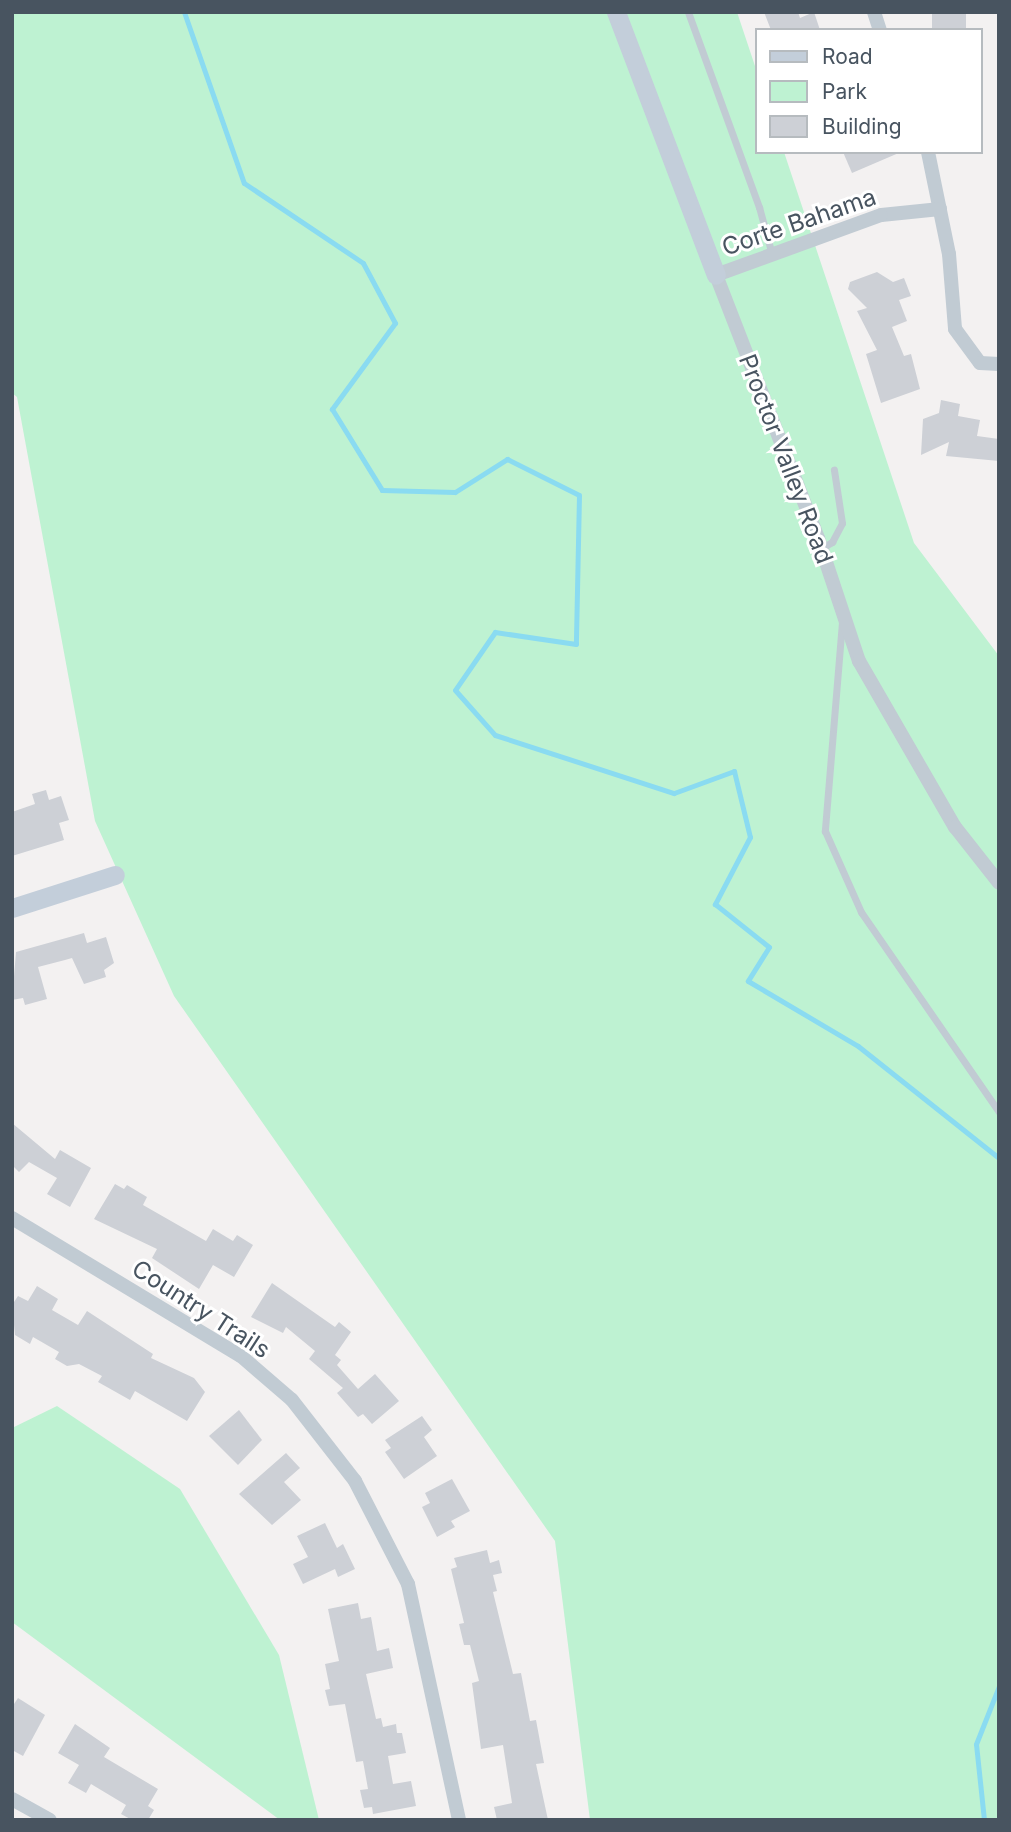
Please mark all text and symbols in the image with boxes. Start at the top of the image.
legend [755,28,983,154]
text: Road [822,44,873,69]
text: Park [822,79,867,104]
text: Building [822,114,902,139]
street label: Corte Bahama [718,182,880,262]
street label: Proctor Valley Road [733,350,839,568]
street label: Country Trails [127,1254,275,1364]

